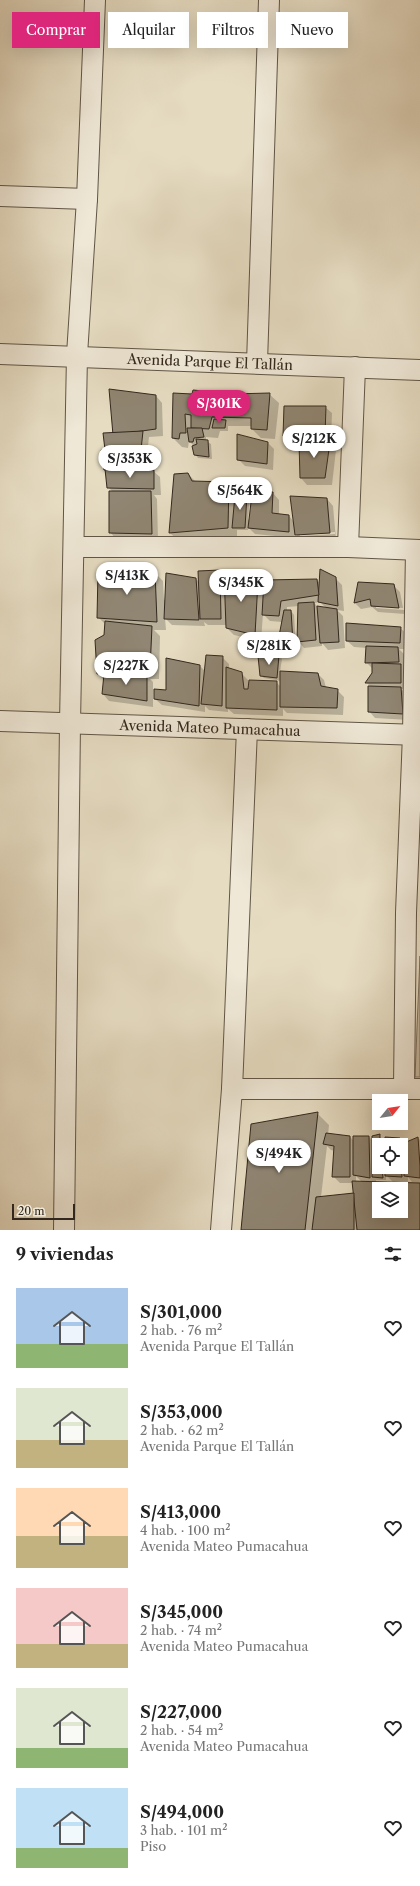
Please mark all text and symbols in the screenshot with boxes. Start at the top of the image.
chip: Comprar [12,12,100,48]
chip: Alquilar [108,12,189,48]
chip: Filtros [197,12,268,48]
chip: Nuevo [276,12,348,48]
street label: Avenida Parque El Tallán [125,350,293,374]
pin: S/301K [186,390,252,424]
text: S/301K [197,395,241,411]
pin: S/212K [281,425,347,459]
text: S/212K [292,430,336,446]
pin: S/353K [97,445,163,479]
text: S/353K [107,450,153,466]
pin: S/564K [207,477,273,511]
text: S/564K [217,482,263,498]
pin: S/413K [94,562,160,596]
text: S/413K [105,567,149,583]
pin: S/345K [208,569,274,603]
text: S/345K [218,574,264,590]
pin: S/281K [236,632,302,666]
text: S/281K [247,637,291,653]
pin: S/227K [93,652,159,686]
text: S/227K [103,657,149,673]
street label: Avenida Mateo Pumacahua [118,716,301,740]
north arrow [372,1094,408,1130]
map controls [372,1094,408,1218]
button: locate [372,1138,408,1174]
pin: S/494K [246,1140,312,1174]
text: S/494K [256,1145,302,1161]
button: layers [372,1182,408,1218]
scale bar [12,1202,75,1221]
text: 20 m [18,1204,44,1218]
icon: filters [382,1243,404,1265]
text: 9 viviendas [16,1244,114,1264]
text: S/301,000 [140,1302,222,1322]
icon: home [48,1304,96,1352]
icon: heart [382,1317,404,1339]
text: 2 hab. · 76 m² [140,1322,222,1338]
text: Avenida Parque El Tallán [140,1338,294,1354]
text: S/353,000 [140,1402,223,1422]
icon: home [48,1404,96,1452]
icon: heart [382,1417,404,1439]
text: 2 hab. · 62 m² [140,1422,224,1438]
text: Avenida Parque El Tallán [140,1438,294,1454]
text: S/413,000 [140,1502,221,1522]
icon: home [48,1504,96,1552]
icon: heart [382,1517,404,1539]
text: 4 hab. · 100 m² [140,1522,231,1538]
text: Avenida Mateo Pumacahua [140,1538,308,1554]
text: S/345,000 [140,1602,223,1622]
icon: home [48,1604,96,1652]
icon: heart [382,1617,404,1639]
text: 2 hab. · 74 m² [140,1622,222,1638]
text: Avenida Mateo Pumacahua [140,1638,308,1654]
text: S/227,000 [140,1702,222,1722]
icon: home [48,1704,96,1752]
icon: heart [382,1717,404,1739]
text: 2 hab. · 54 m² [140,1722,223,1738]
text: Avenida Mateo Pumacahua [140,1738,308,1754]
text: S/494,000 [140,1802,224,1822]
icon: home [48,1804,96,1852]
icon: heart [382,1817,404,1839]
text: 3 hab. · 101 m² [140,1822,228,1838]
text: Piso [140,1838,166,1854]

